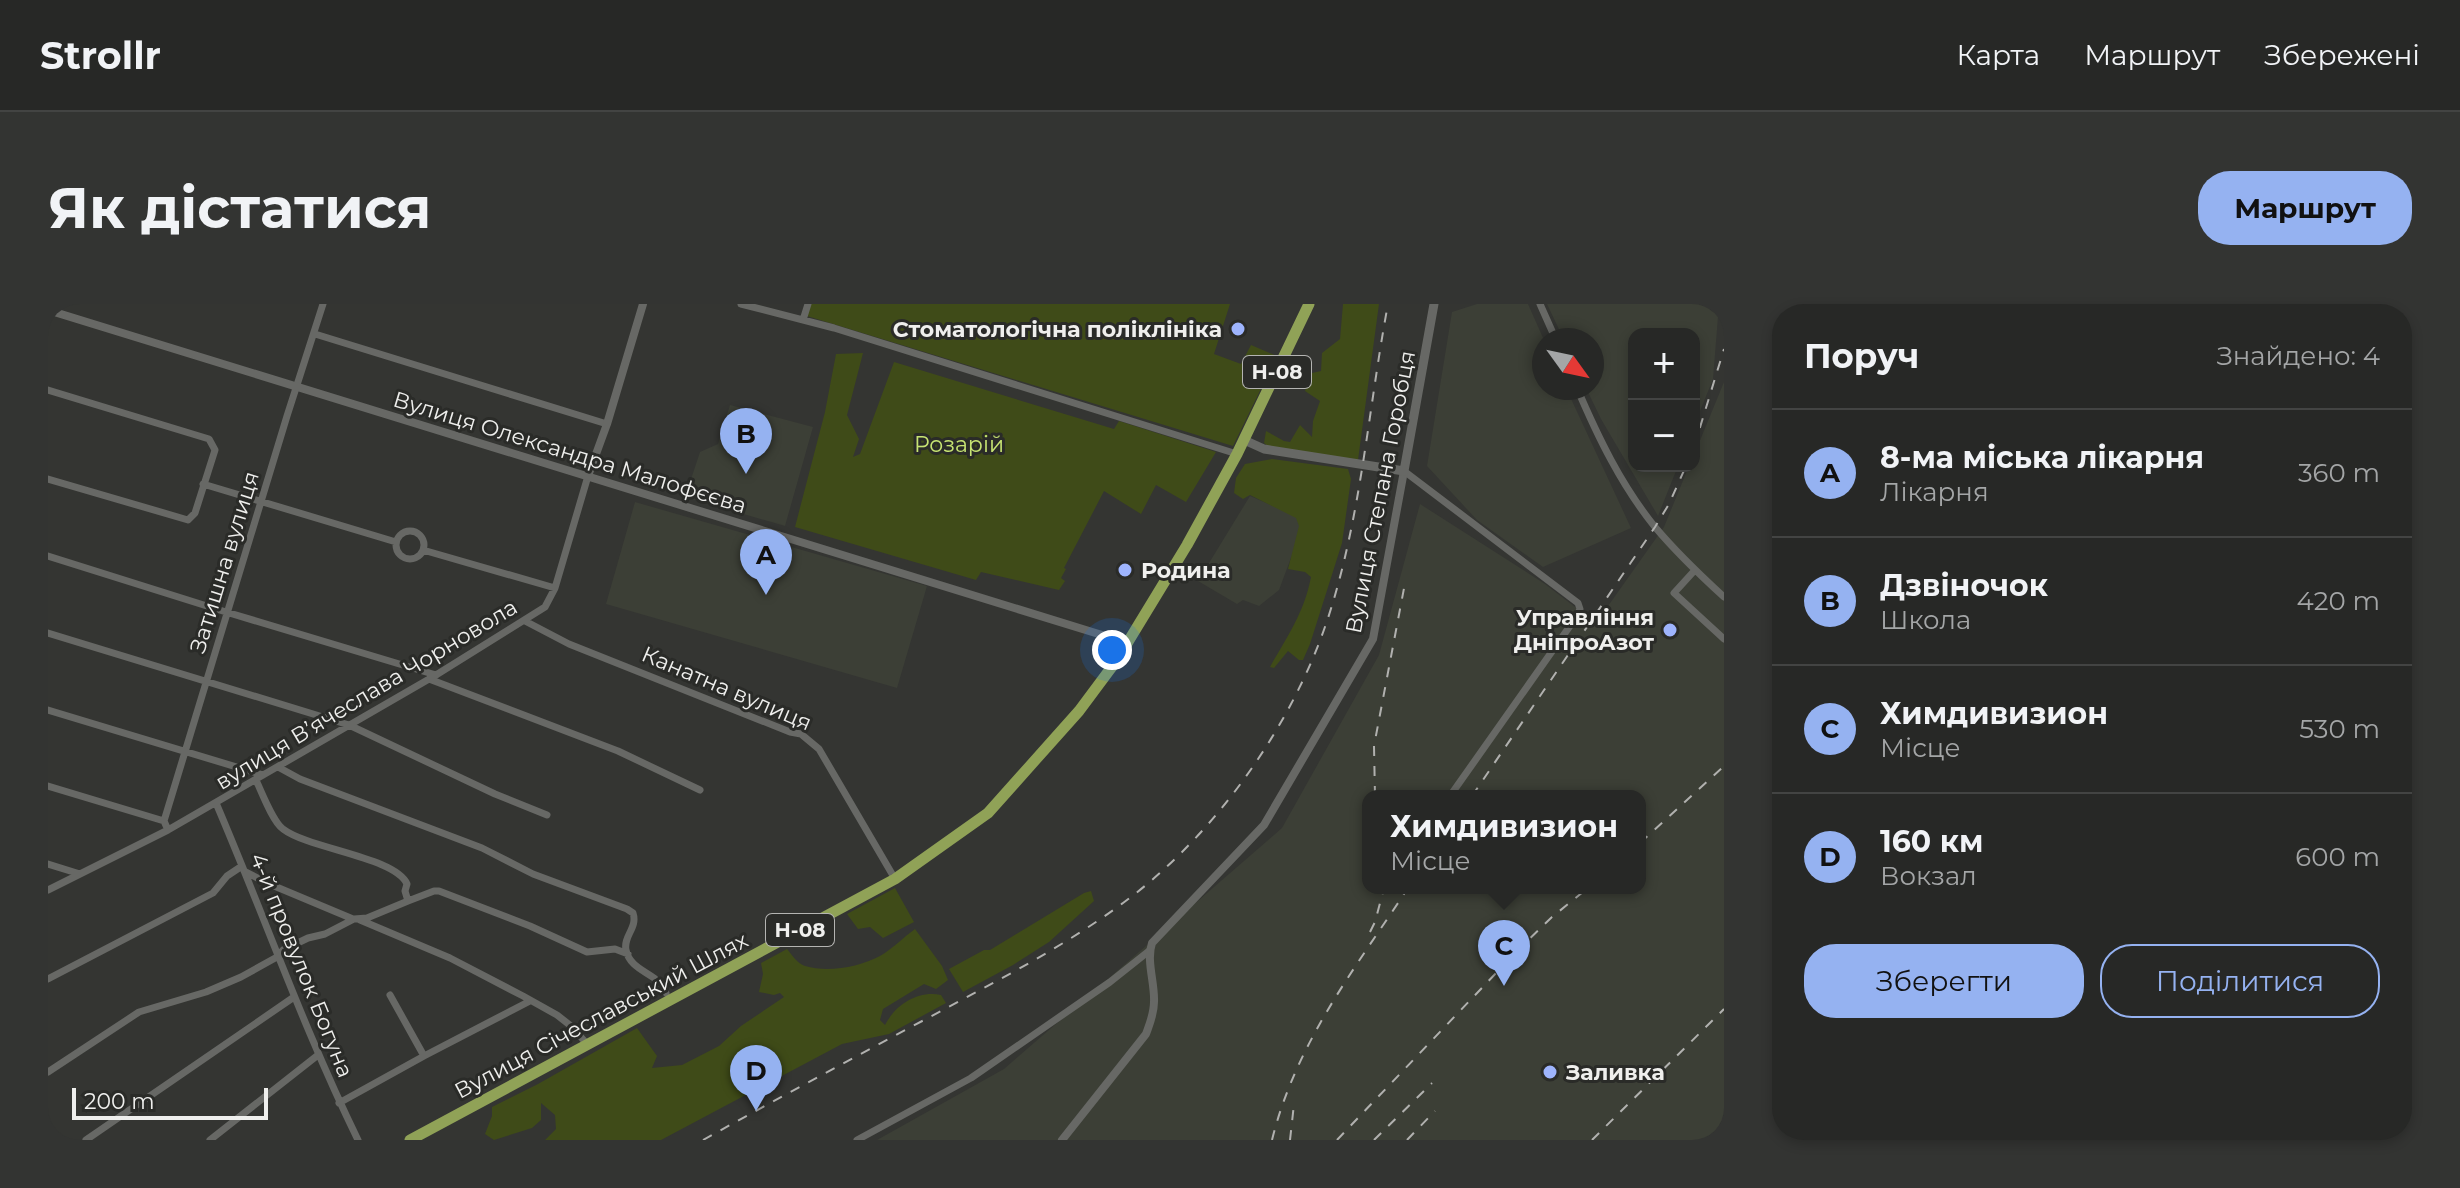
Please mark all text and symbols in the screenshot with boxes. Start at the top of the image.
text: Strollr [40,32,161,79]
text: Карта [1956,38,2040,72]
text: Маршрут [2084,38,2220,72]
text: Збережені [2264,38,2420,72]
button: Маршрут [2198,171,2412,245]
text: Як дістатися [48,174,431,242]
place label: Стоматологічна поліклініка [893,316,1222,343]
marker: Стоматологічна поліклініка [1229,320,1247,338]
north arrow [1532,328,1604,400]
map controls [1628,328,1700,472]
button: + [1628,328,1700,400]
text: Поруч [1804,335,1919,377]
text: Знайдено: 4 [2217,340,2380,372]
street label: Вулиця Степана Горобця [1340,348,1421,636]
road number: Н-08 [1243,356,1311,388]
street label: Вулиця Олександра Малофєєва [390,386,750,519]
button: − [1628,400,1700,472]
pin: B [720,408,772,474]
park label: Розарій [914,431,1004,458]
text: 8-ма міська лікарня [1880,439,2204,476]
text: A [1820,457,1840,489]
text: 360 m [2298,457,2380,489]
street label: Затишна вулиця [184,468,265,656]
text: Лікарня [1880,476,1989,508]
pin: A [740,529,792,595]
place label: Родина [1141,557,1231,584]
marker: Родина [1116,561,1134,579]
text: Дзвіночок [1880,567,2048,604]
text: B [1820,585,1840,617]
text: 420 m [2297,585,2380,617]
street label: вулиця Вʼячеслава Чорновола [210,593,522,796]
place label: Управління ДніпроАзот [1514,604,1654,656]
text: Школа [1880,604,1971,636]
marker: Управління ДніпроАзот [1661,621,1679,639]
your location [1092,630,1132,670]
street label: Канатна вулиця [638,640,816,736]
text: Химдивизион [1880,695,2108,732]
text: C [1821,713,1839,745]
text: 530 m [2299,713,2380,745]
text: Місце [1880,732,1961,764]
popup [1362,790,1646,894]
text: Химдивизион [1390,808,1618,845]
text: 160 км [1880,823,1983,860]
text: D [1819,841,1841,873]
text: 600 m [2295,841,2380,873]
text: Місце [1390,845,1471,877]
street label: 4-й провулок Богуна [244,849,359,1081]
text: Вокзал [1880,860,1977,892]
road number: Н-08 [766,914,834,946]
pin: C [1478,920,1530,986]
street label: Вулиця Січеславський Шлях [450,926,753,1104]
button: Зберегти [1804,944,2084,1018]
button: Поділитися [2100,944,2380,1018]
pin: D [730,1045,782,1111]
place label: Заливка [1565,1059,1665,1086]
marker: Заливка [1541,1063,1559,1081]
scale bar [72,1084,268,1120]
text: 200 m [84,1088,155,1115]

